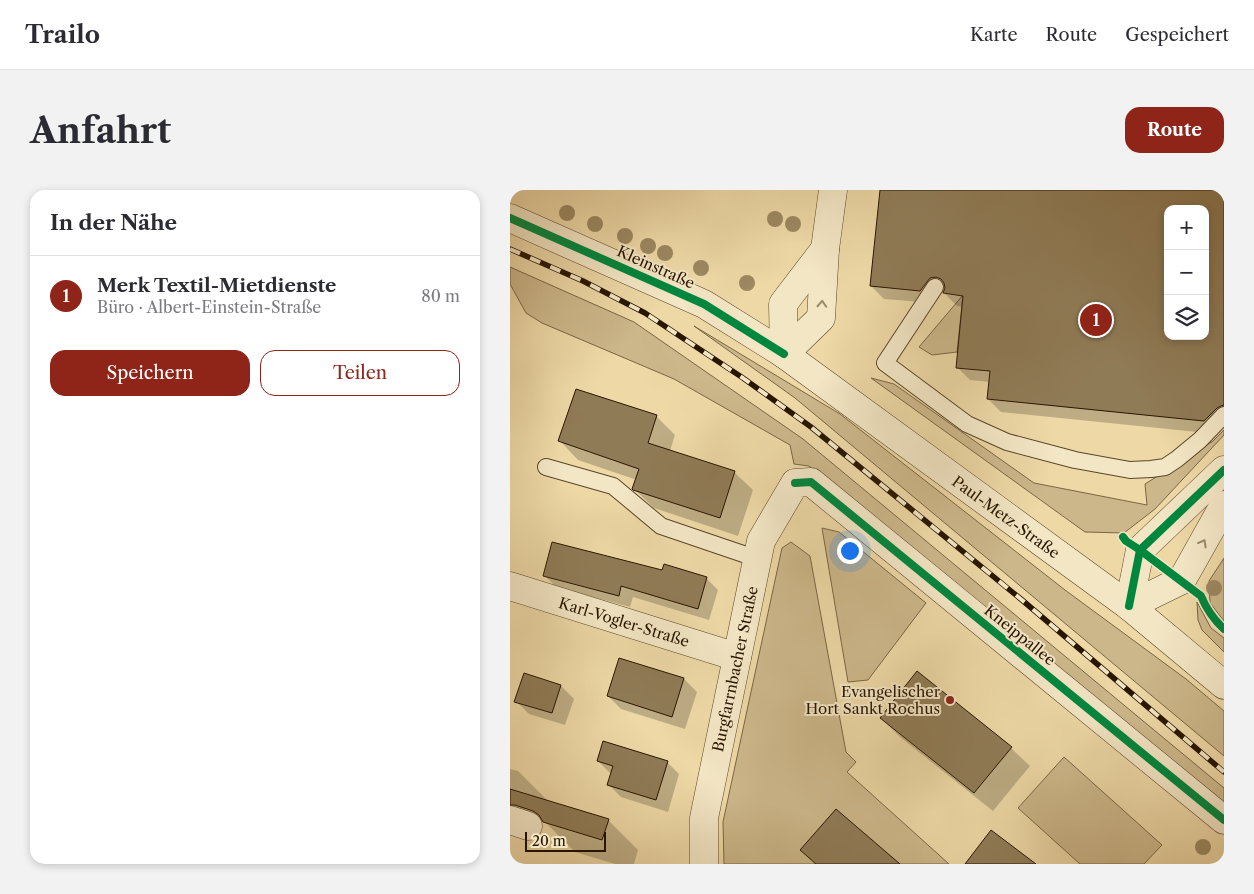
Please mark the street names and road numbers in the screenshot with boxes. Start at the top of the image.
street label: Kleinstraße [614,241,698,293]
street label: Paul-Metz-Straße [948,472,1064,562]
street label: Burgfarrnbacher Straße [708,584,762,754]
street label: Karl-Vogler-Straße [556,593,692,651]
street label: Kneippallee [981,601,1059,669]

